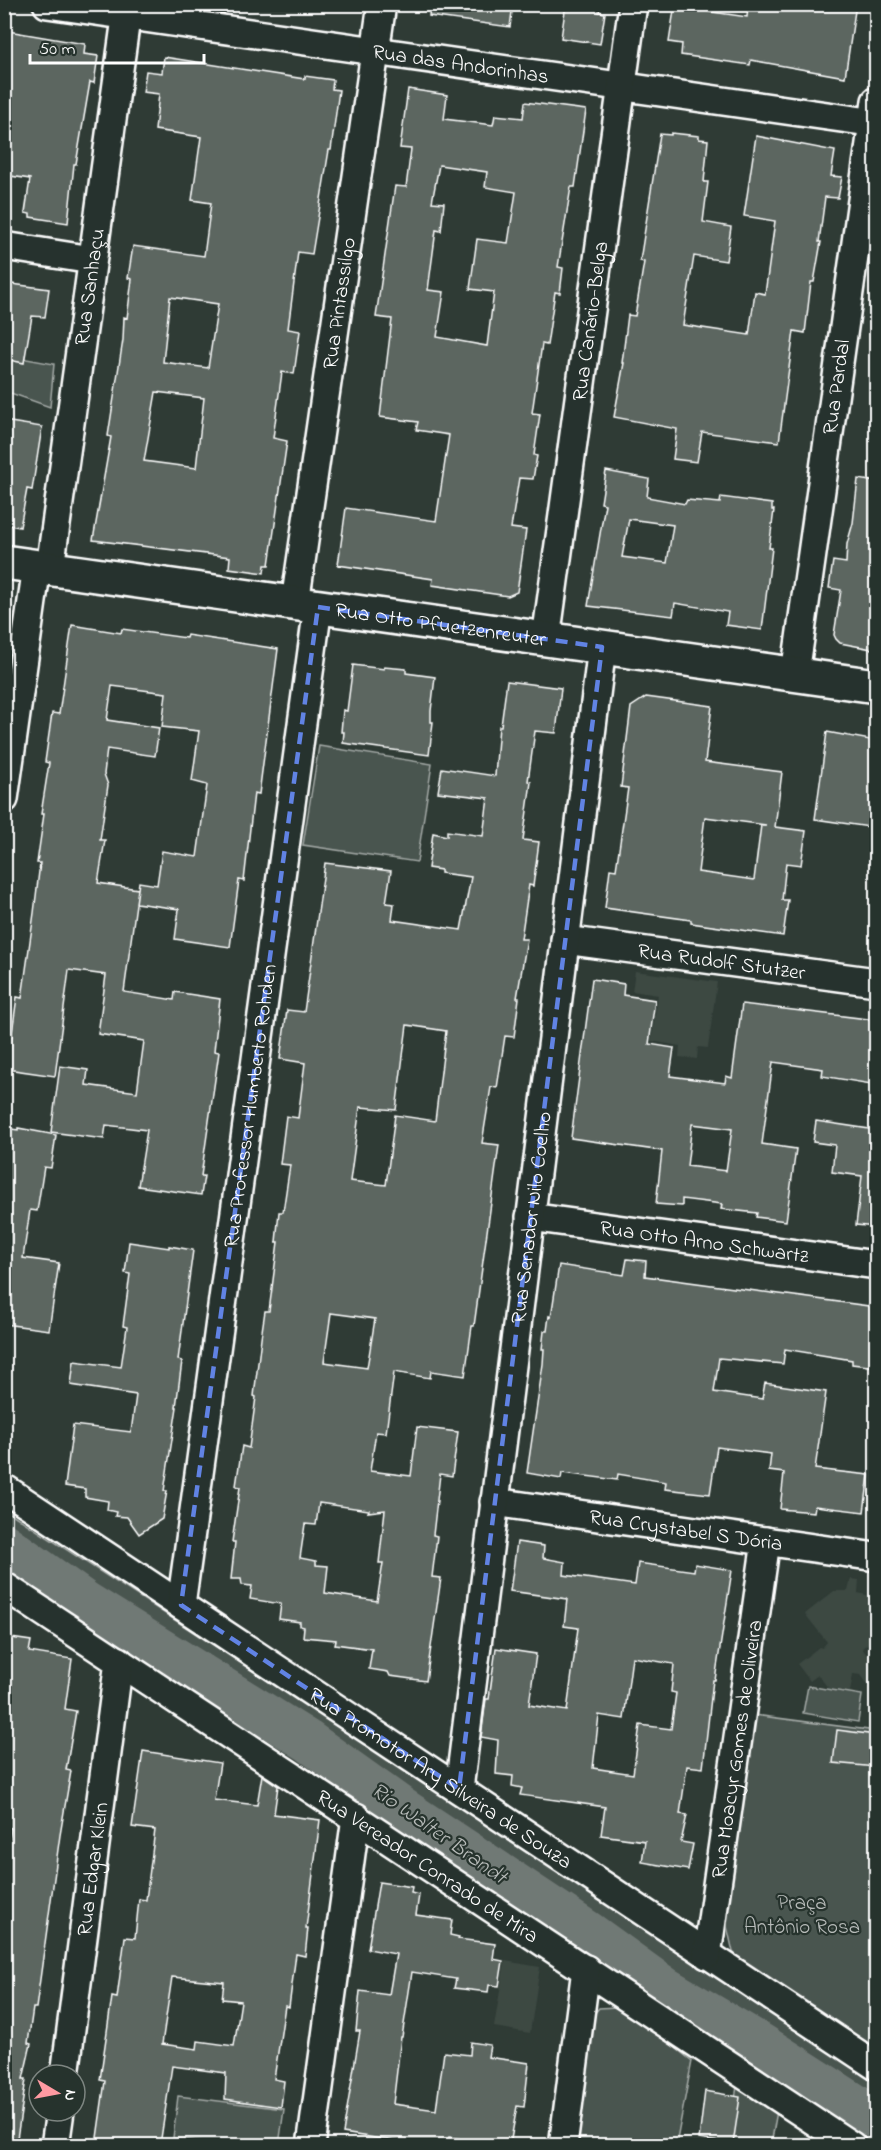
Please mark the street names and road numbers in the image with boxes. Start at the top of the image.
street label: Rua das Andorinhas [370,38,551,93]
street label: Rua Sanhaçu [68,226,114,347]
street label: Rua Pintassilgo [316,236,365,371]
street label: Rua Canário-Belga [566,239,618,403]
street label: Rua Pardal [816,338,859,437]
street label: Rua Otto Pfuetzenreuter [333,596,548,656]
street label: Rua Rudolf Stutzer [636,937,807,989]
street label: Rua Professor Humberto Rohden [217,962,286,1250]
street label: Rua Senador Nilo Coelho [504,1110,561,1325]
street label: Rua Otto Arno Schwartz [598,1214,811,1273]
street label: Rua Crystabel S Dória [587,1503,784,1560]
street label: Rua Moacyr Gomes de Oliveira [705,1618,772,1881]
street label: Rua Promotor Ary Silveira de Souza [302,1681,577,1878]
street label: Rua Vereador Conrado de Mira [310,1783,544,1952]
street label: Rua Edgar Klein [70,1800,117,1938]

